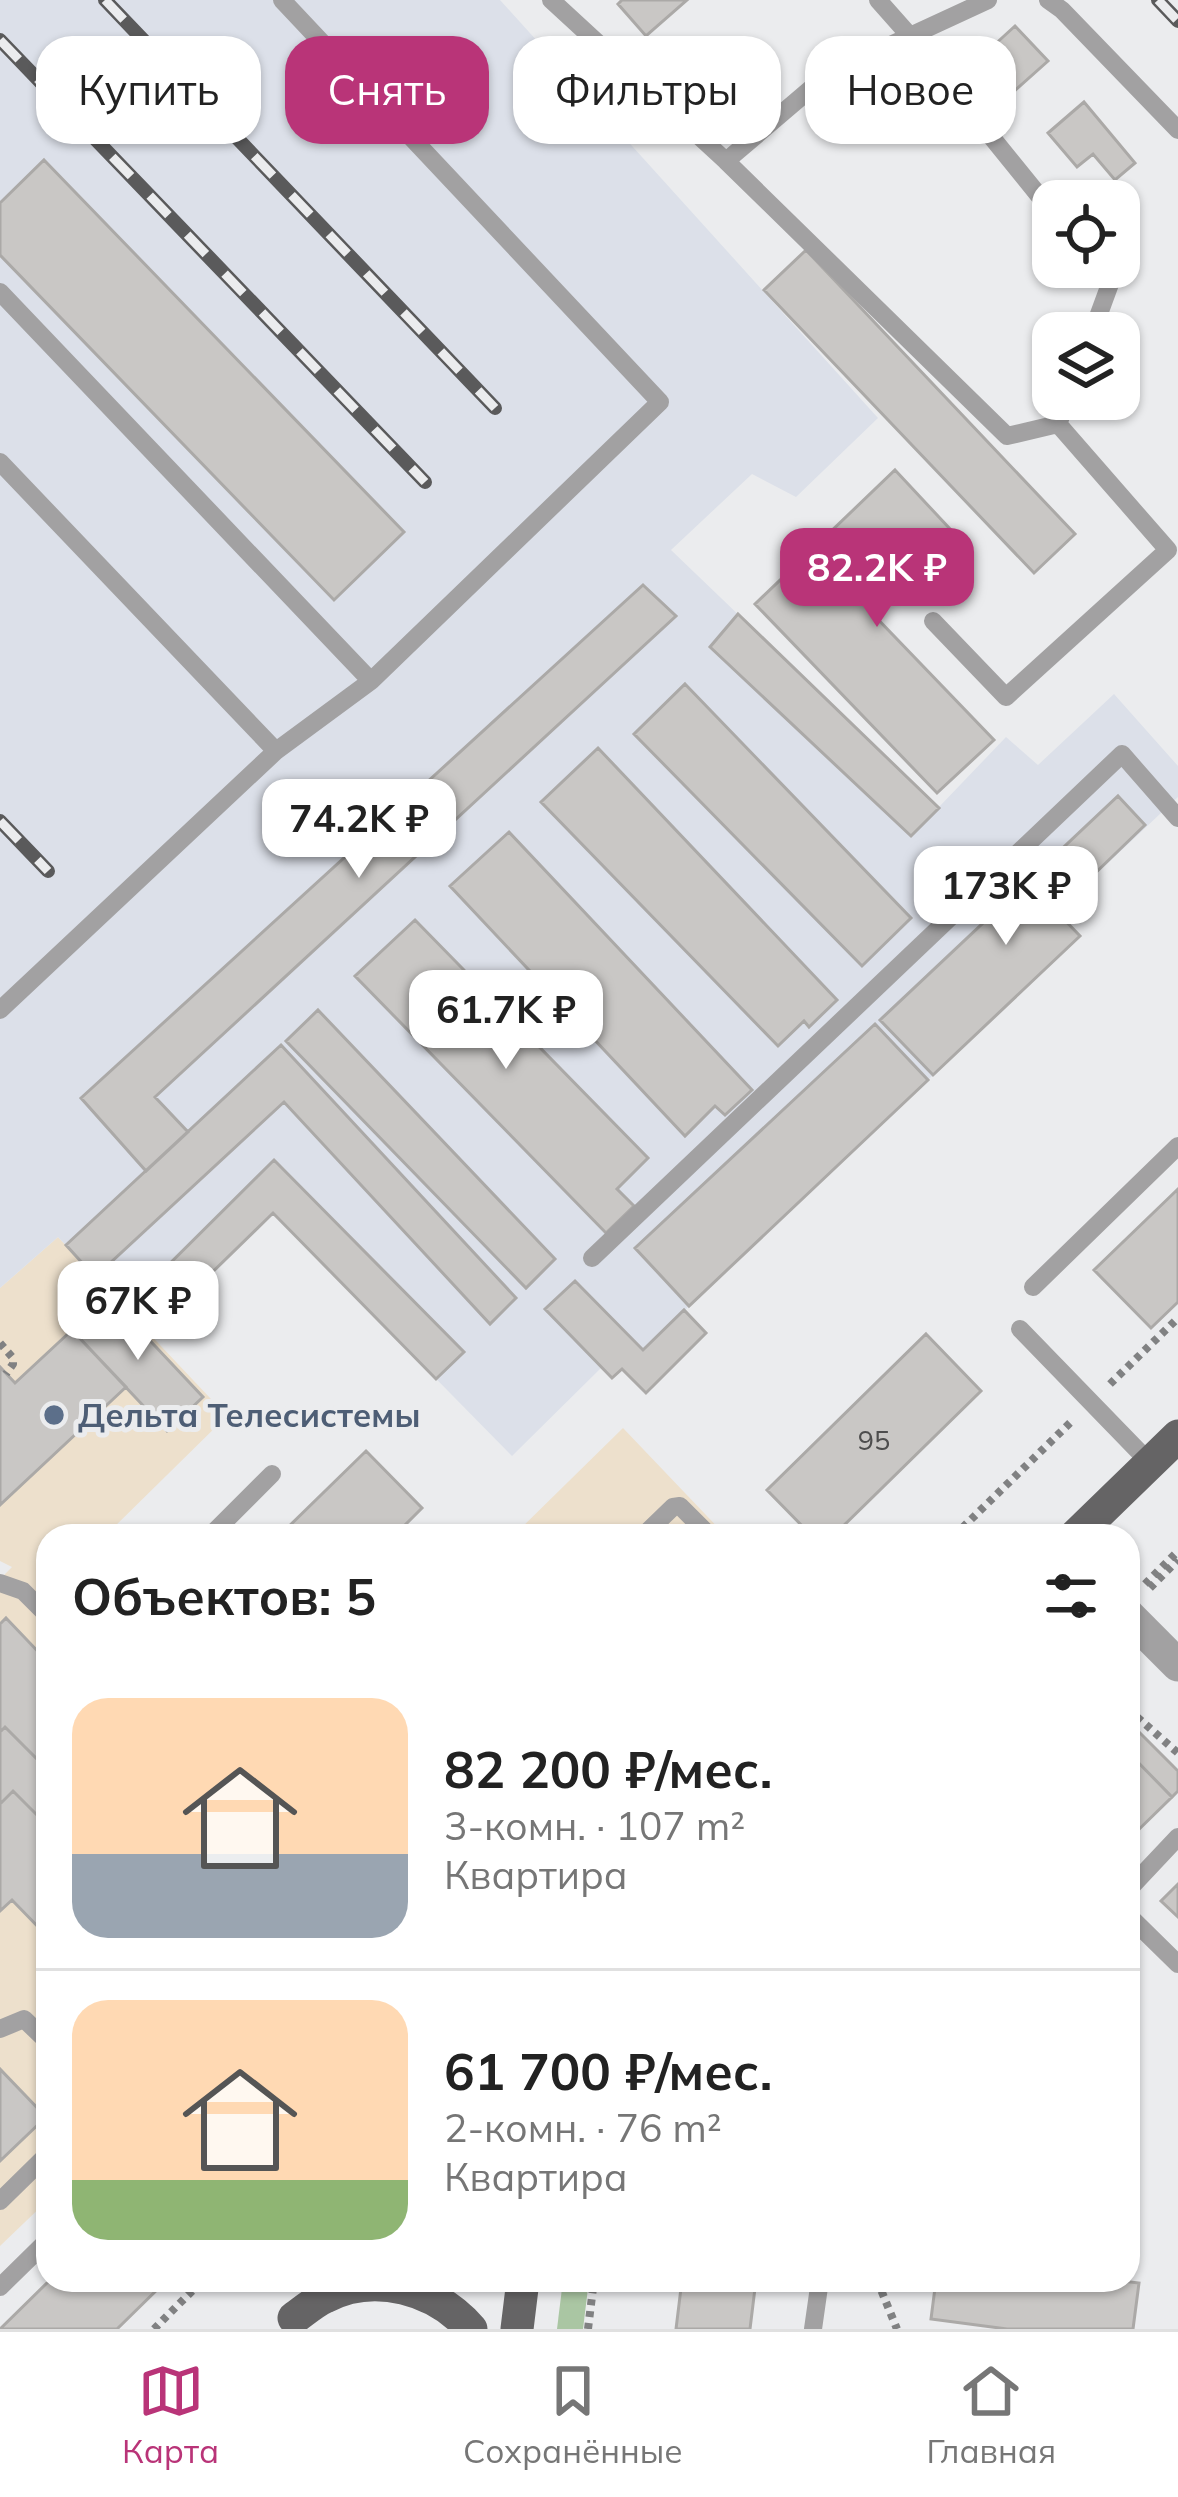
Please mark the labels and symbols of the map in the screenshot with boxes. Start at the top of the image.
pin: 82.2K ₽ [766,528,988,630]
pin: 74.2K ₽ [248,779,470,881]
pin: 173K ₽ [908,846,1104,948]
pin: 61.7K ₽ [395,970,617,1072]
pin: 67K ₽ [54,1261,222,1363]
place label: Дельта Телесистемы [78,1394,420,1435]
marker: Дельта Телесистемы [41,1402,67,1428]
house number: 95 [858,1423,890,1457]

